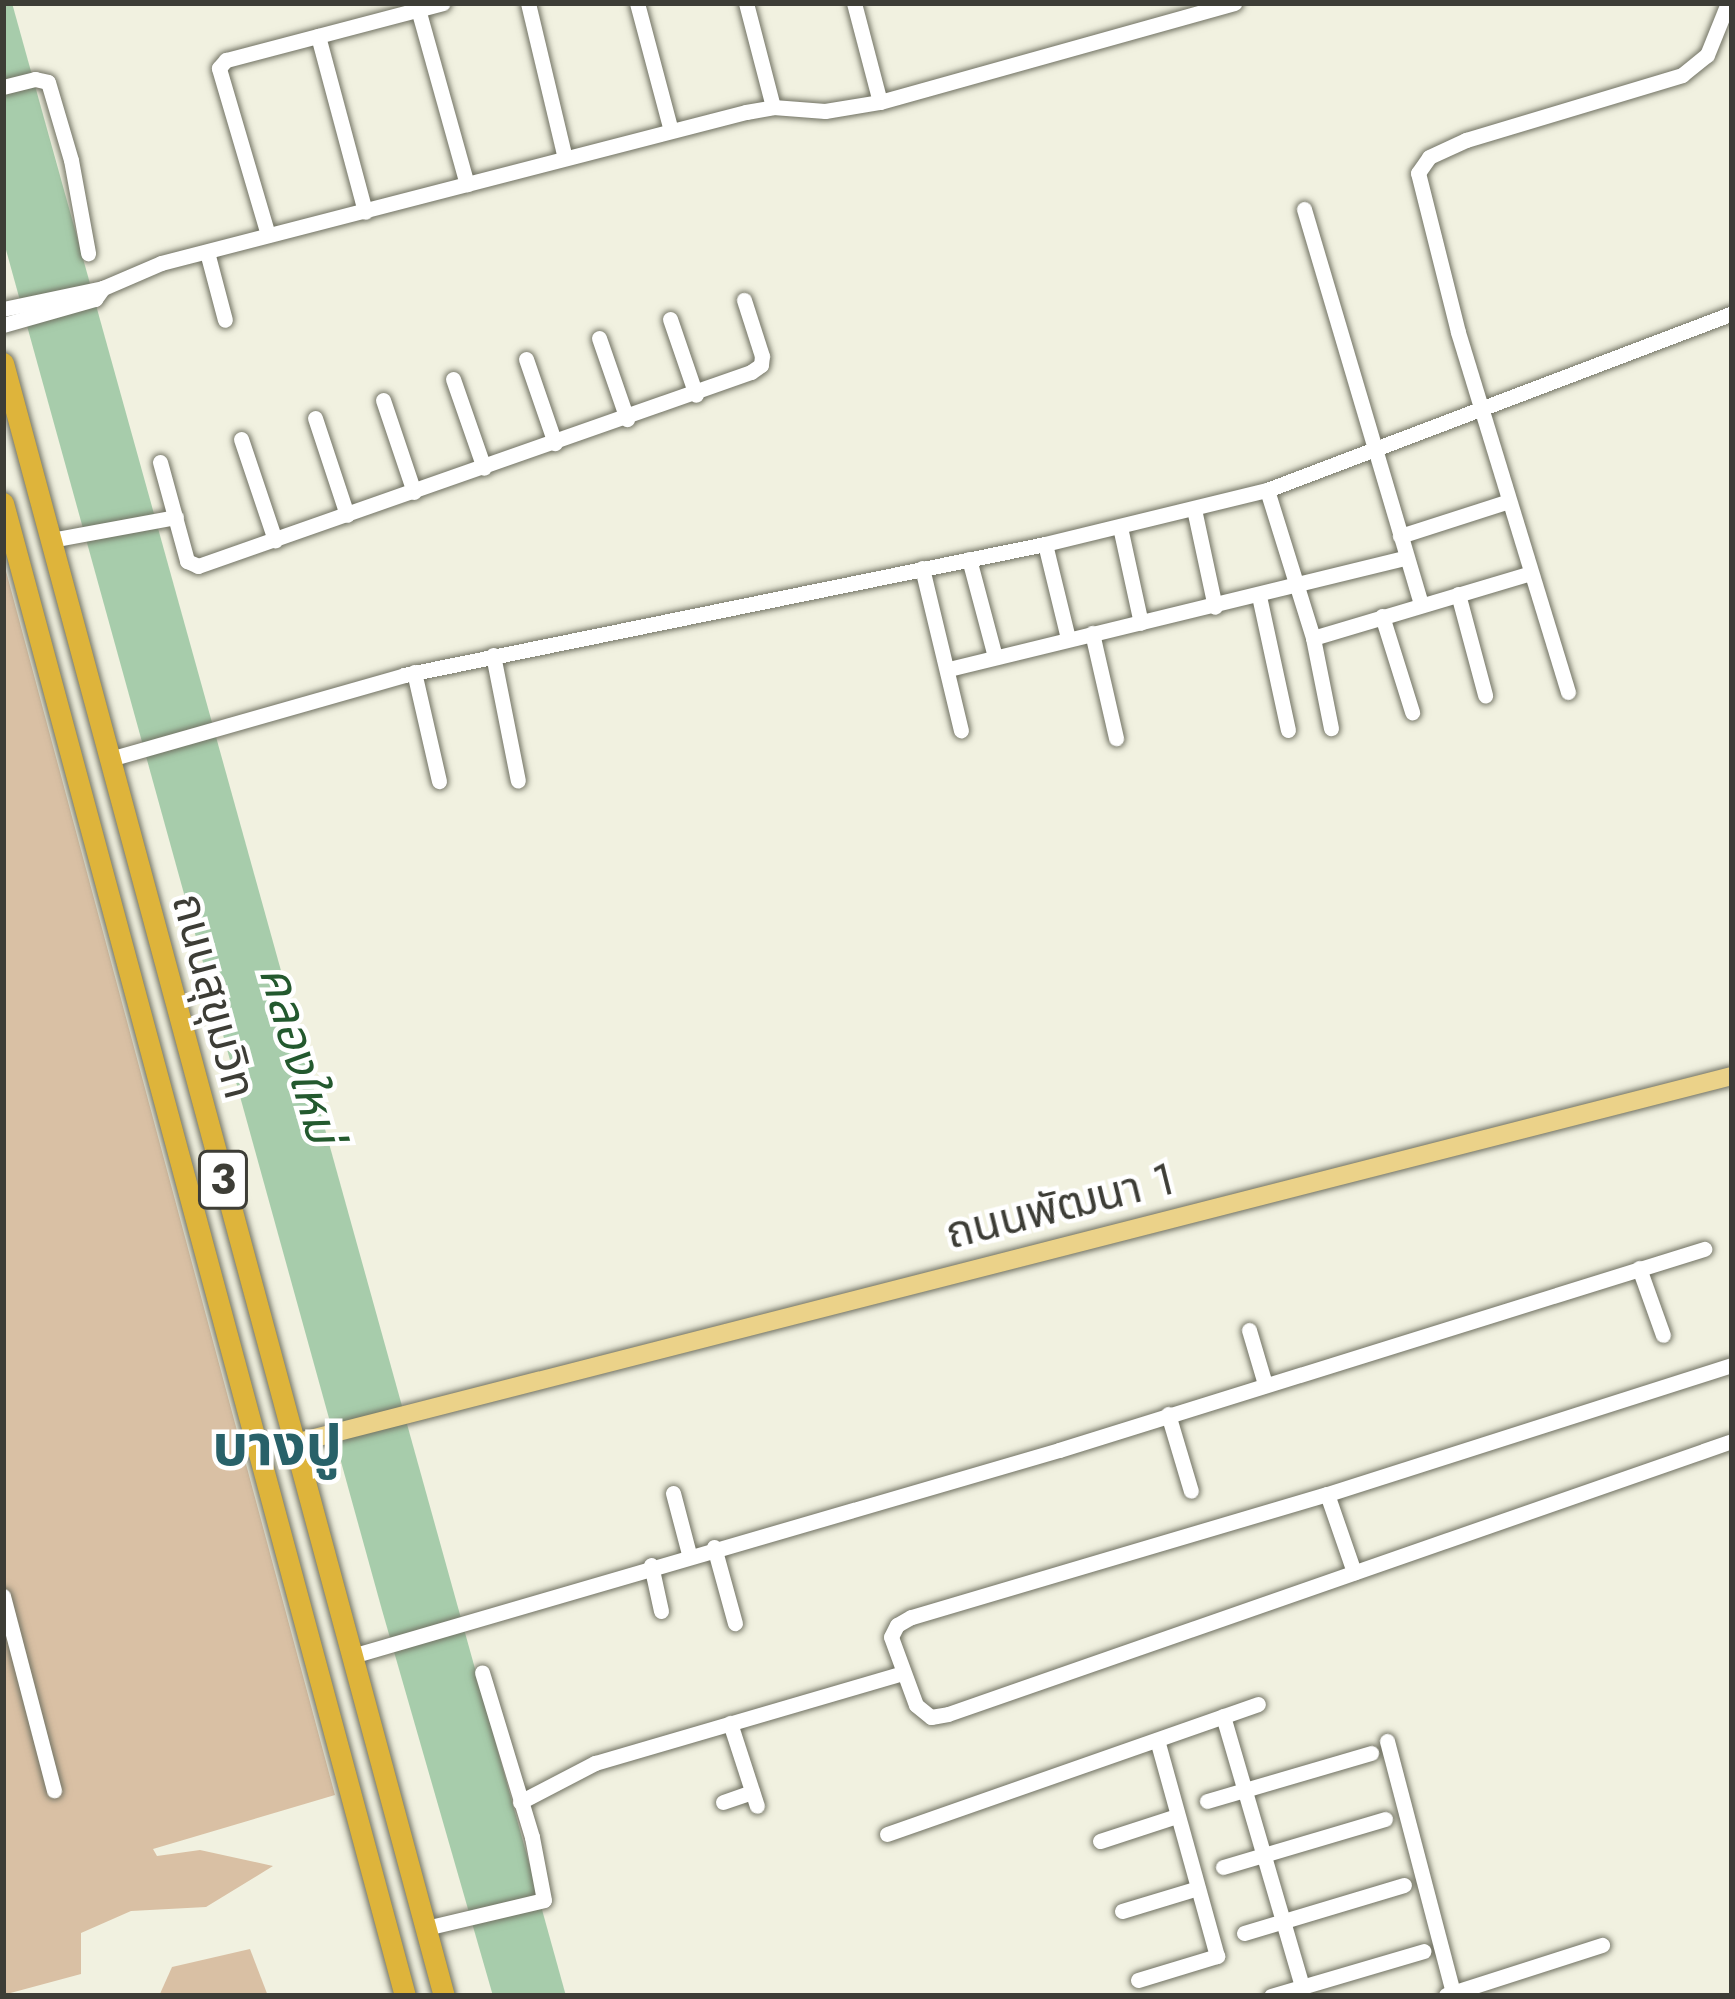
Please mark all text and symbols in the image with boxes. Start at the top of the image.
street label: ถนนสุขุมวิท [161,888,267,1104]
water label: คลองใหม่ [247,959,353,1149]
road number: 3 [196,1144,250,1216]
street label: ถนนพัฒนา 1 [940,1152,1180,1260]
district label: บางปู [212,1412,342,1480]

